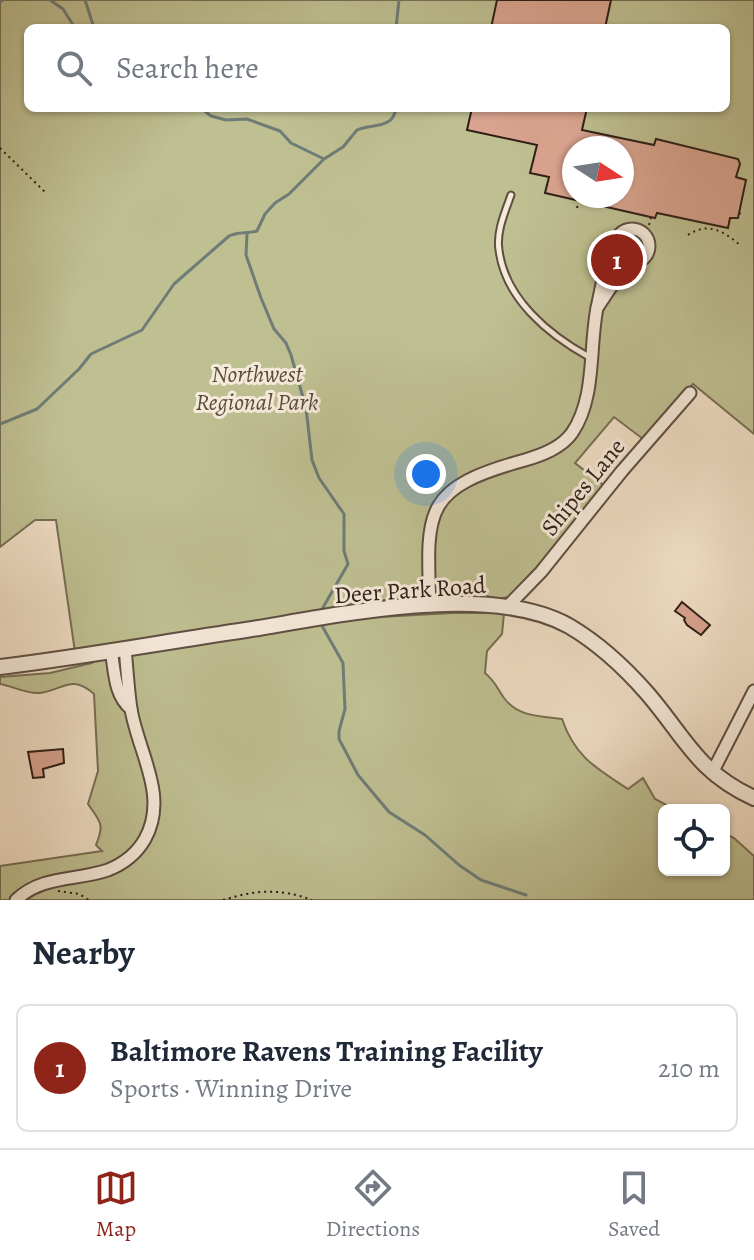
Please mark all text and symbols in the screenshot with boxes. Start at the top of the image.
search box [24,24,730,112]
icon: search [52,46,96,90]
text: Search here [116,48,259,88]
north arrow [562,136,634,208]
pin: 1 [591,230,643,290]
park label: Northwest Regional Park [195,358,319,418]
street label: Shipes Lane [534,431,632,543]
your location [406,454,446,494]
street label: Deer Park Road [333,569,487,611]
map controls [658,804,730,876]
button: locate [658,804,730,876]
text: Nearby [32,929,135,976]
text: Baltimore Ravens Training Facility [110,1031,543,1071]
text: 1 [55,1051,65,1086]
text: 210 m [658,1051,720,1086]
text: Sports · Winning Drive [110,1071,352,1106]
tab: Map [94,1166,138,1244]
tab: Directions [326,1166,420,1244]
tab: Saved [608,1166,660,1244]

